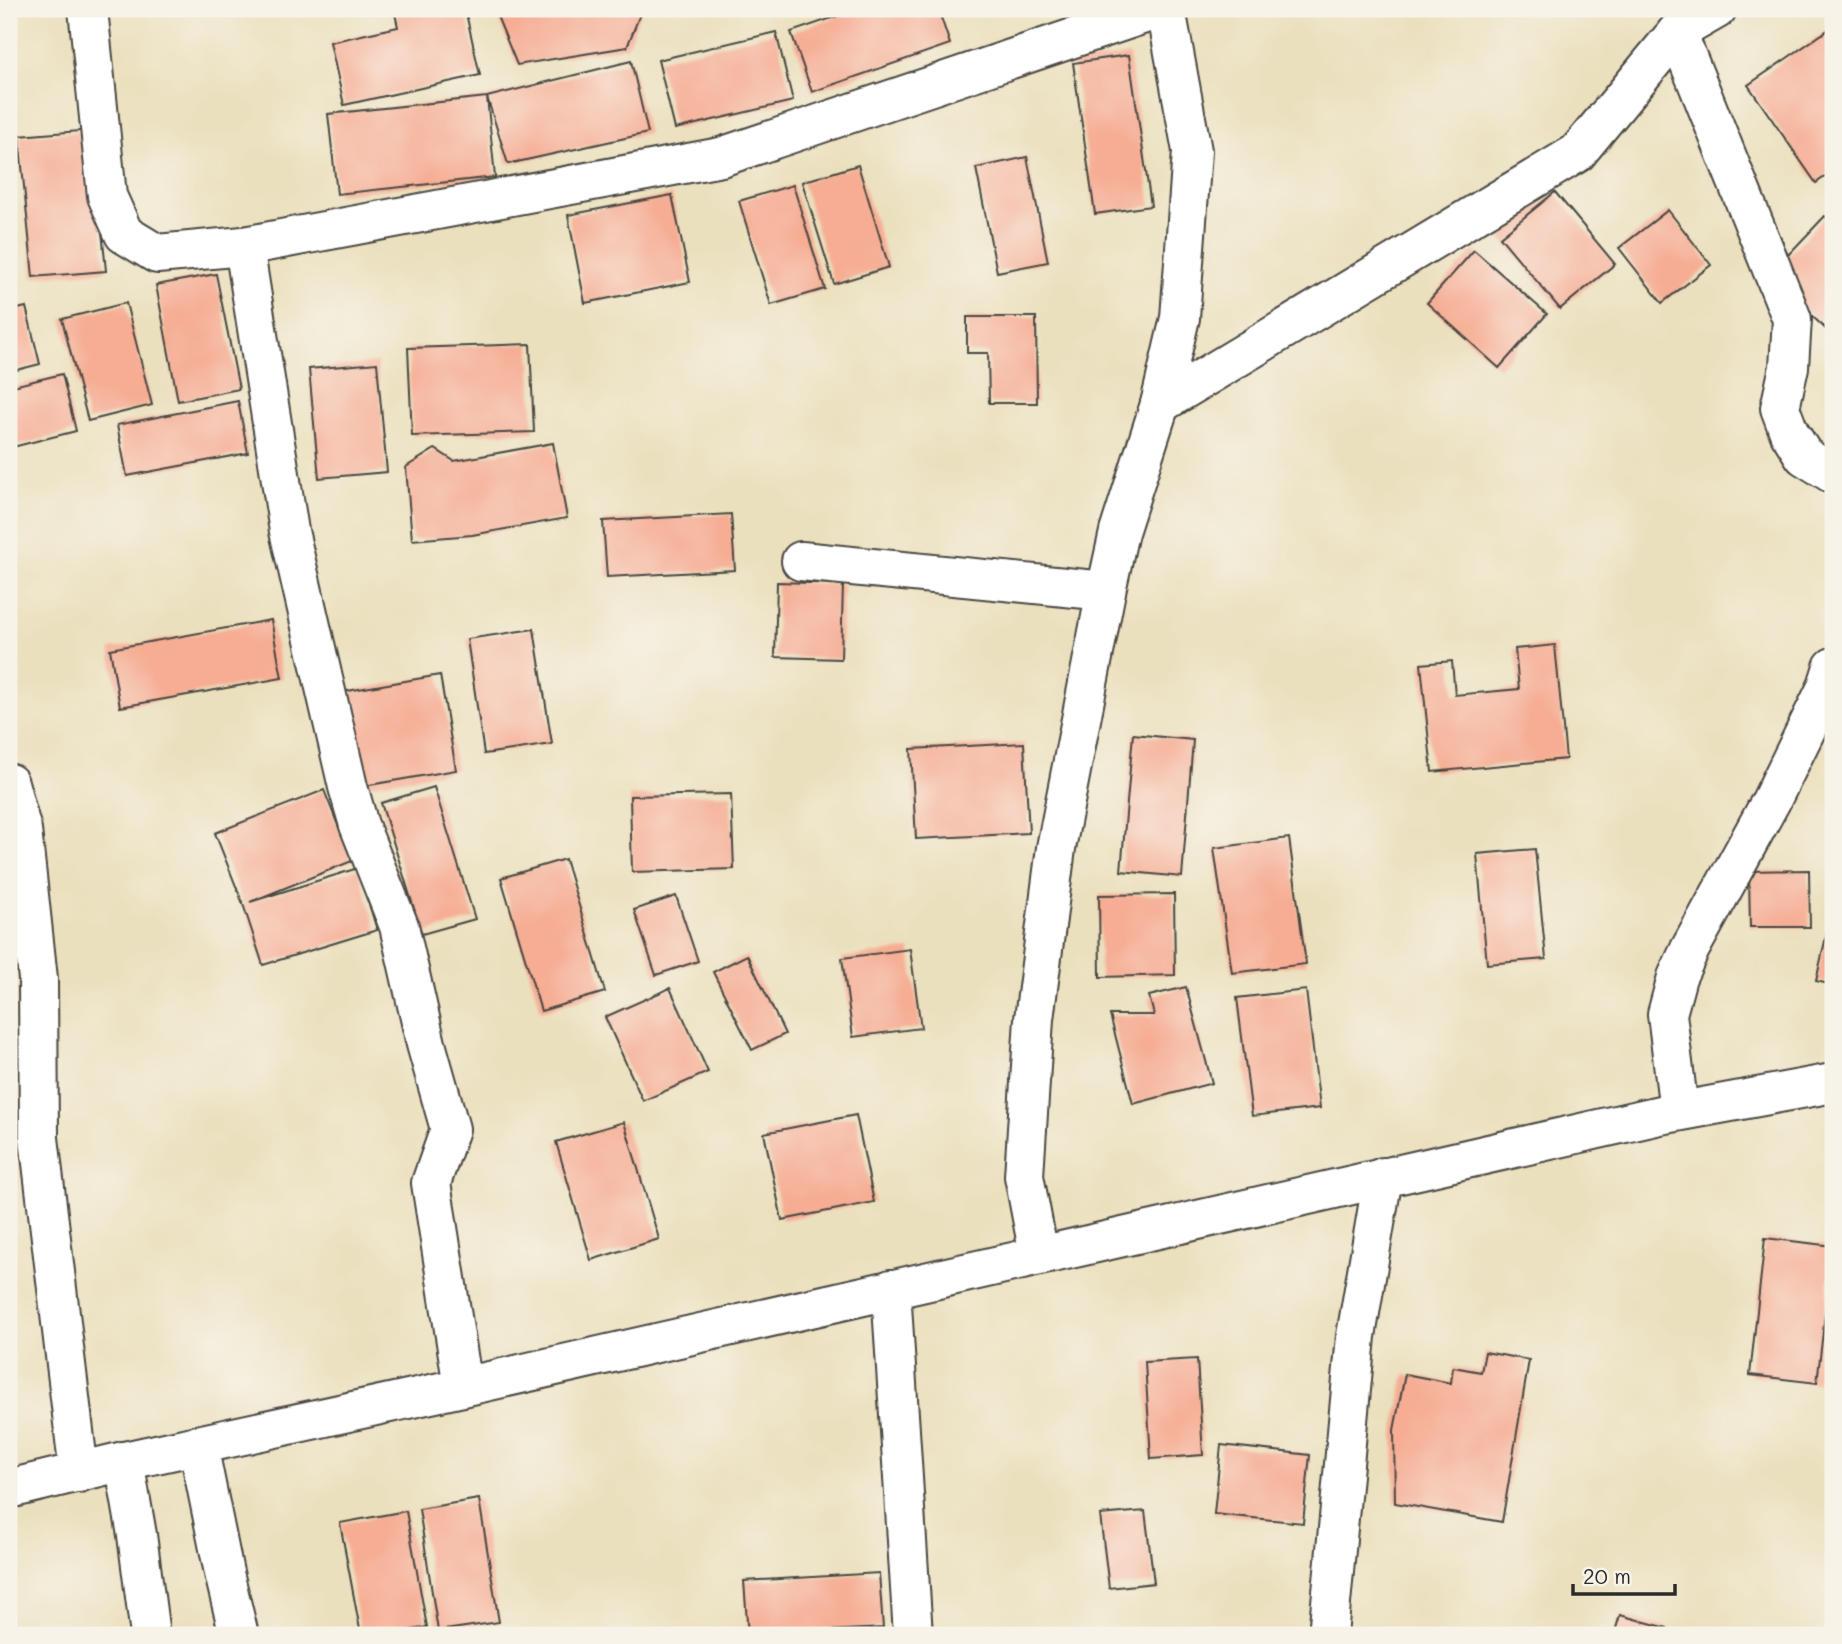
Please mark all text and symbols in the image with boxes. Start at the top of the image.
scale bar [1573,1553,1674,1597]
text: 20 m [1583,1562,1631,1589]

